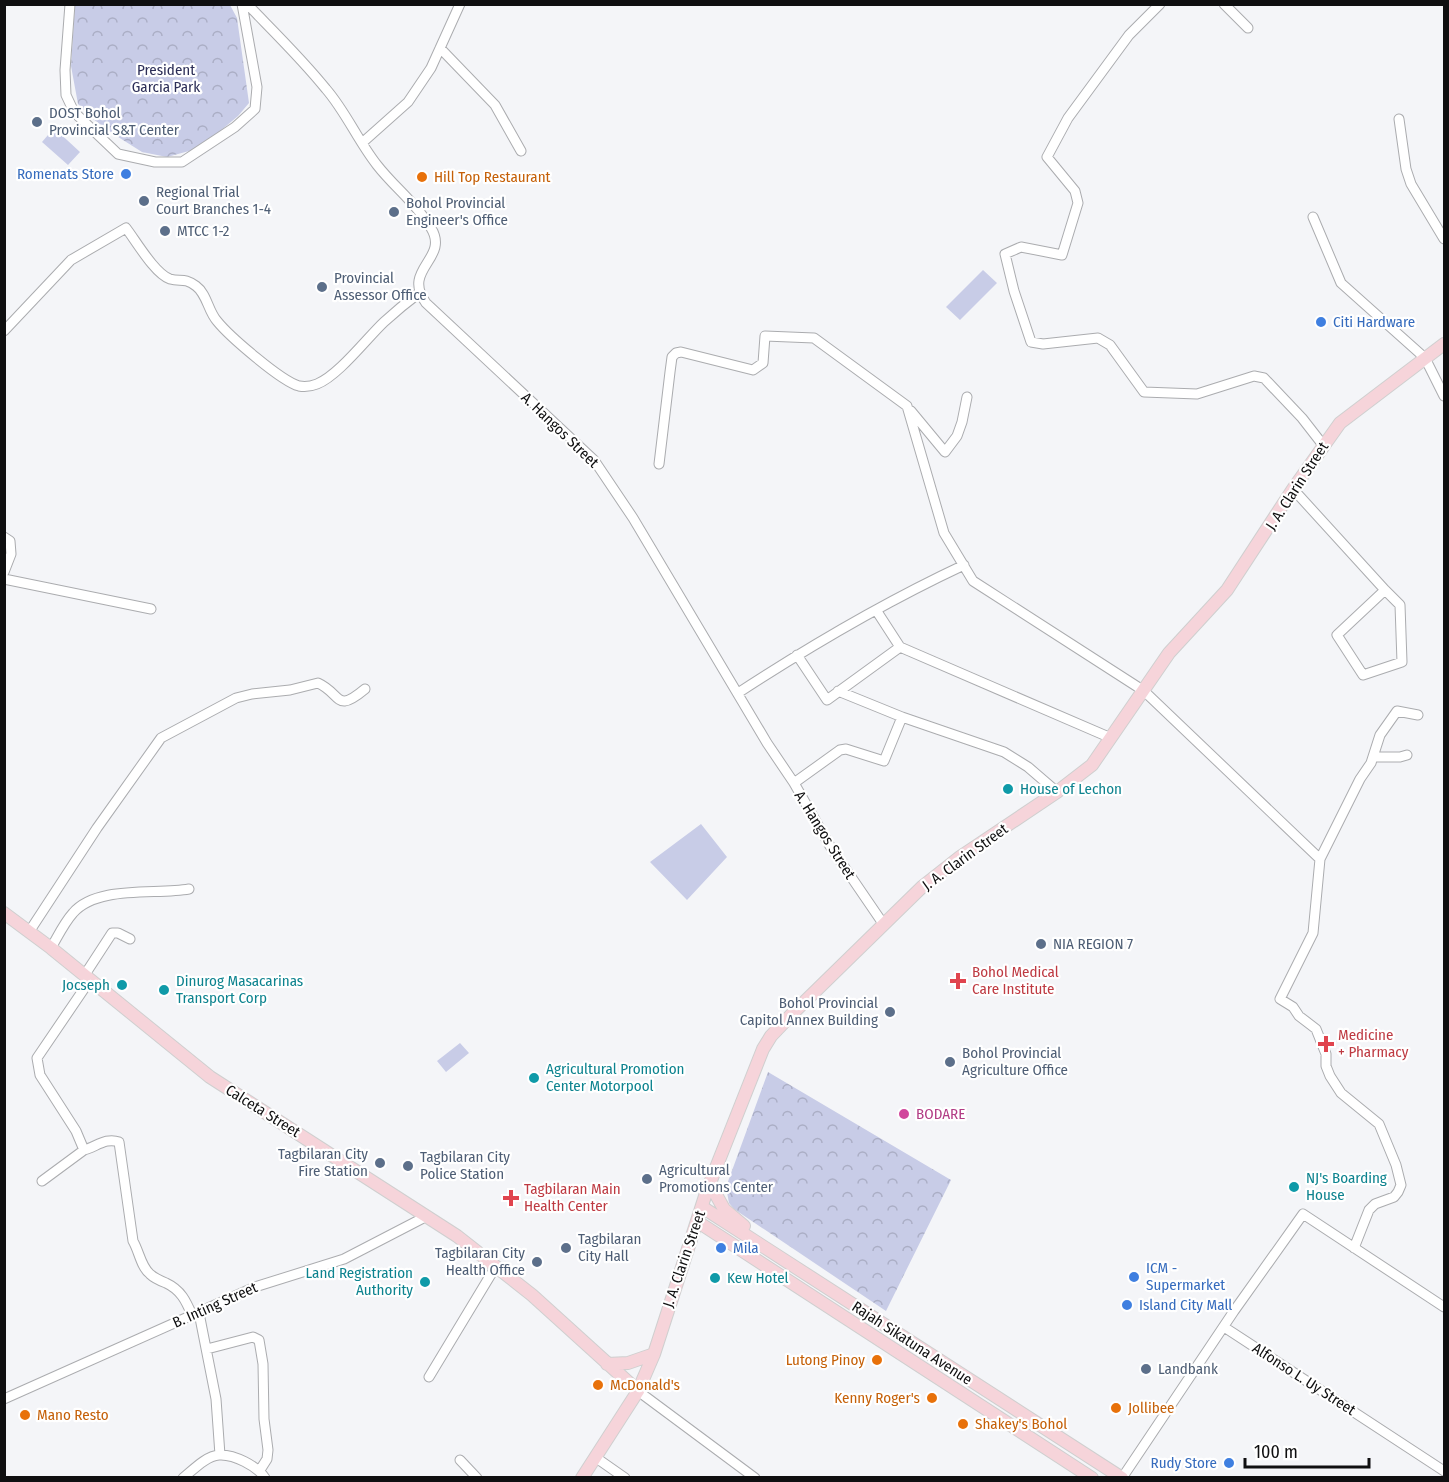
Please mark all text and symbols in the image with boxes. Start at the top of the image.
park label: President Garcia Park [132,61,200,96]
place label: DOST Bohol Provincial S&T Center [49,104,180,139]
marker: DOST Bohol Provincial S&T Center [30,115,44,129]
place label: Romenats Store [17,165,114,183]
marker: Romenats Store [119,167,133,181]
place label: Hill Top Restaurant [434,168,551,186]
marker: Hill Top Restaurant [415,170,429,184]
place label: Regional Trial Court Branches 1-4 [156,183,271,218]
marker: Regional Trial Court Branches 1-4 [137,194,151,208]
place label: Bohol Provincial Engineer's Office [406,194,508,229]
marker: Bohol Provincial Engineer's Office [387,205,401,219]
place label: MTCC 1-2 [177,222,230,240]
marker: MTCC 1-2 [158,224,172,238]
place label: Provincial Assessor Office [334,269,427,304]
marker: Provincial Assessor Office [315,280,329,294]
place label: Citi Hardware [1333,313,1415,331]
marker: Citi Hardware [1314,315,1328,329]
street label: A. Hangos Street [518,389,602,471]
street label: J. A. Clarin Street [1262,438,1332,533]
place label: House of Lechon [1020,780,1122,798]
marker: House of Lechon [1001,782,1015,796]
street label: A. Hangos Street [791,788,859,882]
street label: J. A. Clarin Street [919,820,1011,894]
place label: NIA REGION 7 [1053,935,1133,953]
marker: NIA REGION 7 [1034,937,1048,951]
place label: Bohol Medical Care Institute [972,963,1059,998]
place label: Dinurog Masacarinas Transport Corp [176,972,303,1007]
marker: Bohol Medical Care Institute [949,972,967,990]
place label: Jocseph [62,976,110,994]
marker: Jocseph [115,978,129,992]
marker: Dinurog Masacarinas Transport Corp [157,983,171,997]
place label: Bohol Provincial Capitol Annex Building [740,994,878,1029]
marker: Bohol Provincial Capitol Annex Building [883,1005,897,1019]
place label: Medicine + Pharmacy [1338,1026,1409,1061]
marker: Medicine + Pharmacy [1319,1037,1333,1051]
place label: Bohol Provincial Agriculture Office [962,1044,1068,1079]
marker: Bohol Provincial Agriculture Office [943,1055,957,1069]
place label: Agricultural Promotion Center Motorpool [546,1060,684,1095]
marker: Agricultural Promotion Center Motorpool [527,1071,541,1085]
street label: Calceta Street [222,1081,304,1141]
place label: BODARE [916,1105,965,1123]
marker: BODARE [897,1107,911,1121]
place label: Tagbilaran City Fire Station [278,1145,368,1180]
place label: Tagbilaran City Police Station [420,1148,510,1183]
marker: Tagbilaran City Fire Station [373,1156,387,1170]
marker: Tagbilaran City Police Station [401,1159,415,1173]
place label: Agricultural Promotions Center [659,1161,774,1196]
place label: NJ's Boarding House [1306,1169,1387,1204]
marker: Agricultural Promotions Center [640,1172,654,1186]
place label: Tagbilaran Main Health Center [524,1180,621,1215]
marker: NJ's Boarding House [1287,1180,1301,1194]
marker: Tagbilaran Main Health Center [502,1189,520,1207]
street label: J. A. Clarin Street [659,1208,709,1310]
place label: Tagbilaran City Hall [578,1230,641,1265]
place label: Mila [733,1239,759,1257]
marker: Tagbilaran City Hall [559,1241,573,1255]
marker: Mila [714,1241,728,1255]
place label: Tagbilaran City Health Office [435,1244,525,1279]
marker: Tagbilaran City Health Office [530,1255,544,1269]
place label: ICM - Supermarket [1146,1259,1225,1294]
place label: Land Registration Authority [306,1264,413,1299]
place label: Kew Hotel [727,1269,789,1287]
marker: ICM - Supermarket [1127,1270,1141,1284]
marker: Kew Hotel [708,1271,722,1285]
marker: Land Registration Authority [418,1275,432,1289]
street label: B. Inting Street [170,1278,260,1332]
place label: Island City Mall [1139,1296,1232,1314]
street label: Rajah Sikatuna Avenue [849,1297,975,1389]
marker: Island City Mall [1120,1298,1134,1312]
street label: Alfonso L. Uy Street [1249,1339,1359,1419]
place label: Lutong Pinoy [786,1351,865,1369]
marker: Lutong Pinoy [870,1353,884,1367]
place label: Landbank [1158,1360,1218,1378]
marker: Landbank [1139,1362,1153,1376]
place label: McDonald's [610,1376,680,1394]
marker: McDonald's [591,1378,605,1392]
place label: Kenny Roger's [834,1389,920,1407]
marker: Kenny Roger's [925,1391,939,1405]
place label: Jollibee [1128,1399,1175,1417]
marker: Jollibee [1109,1401,1123,1415]
place label: Mano Resto [37,1406,109,1424]
marker: Mano Resto [18,1408,32,1422]
place label: Shakey's Bohol [975,1415,1067,1433]
marker: Shakey's Bohol [956,1417,970,1431]
scale bar [1245,1431,1370,1469]
text: 100 m [1254,1441,1298,1463]
place label: Rudy Store [1150,1454,1217,1472]
marker: Rudy Store [1222,1456,1236,1470]

